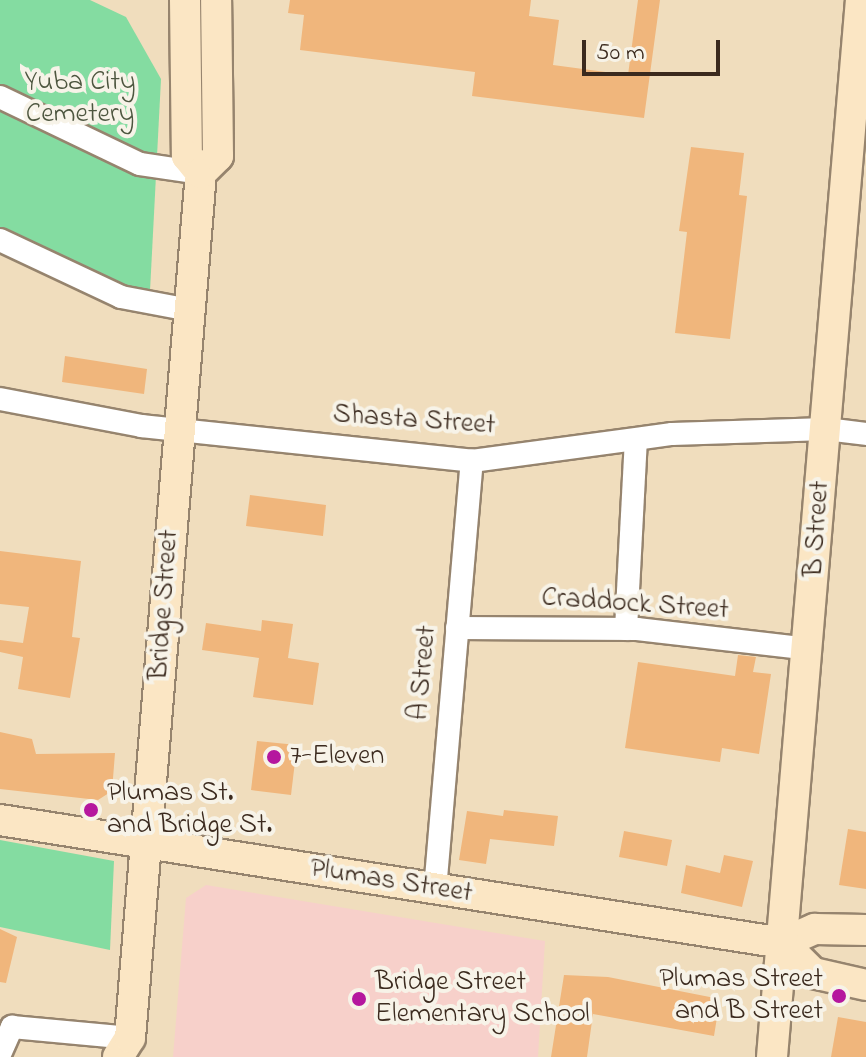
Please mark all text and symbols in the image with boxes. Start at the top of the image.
scale bar [586,24,724,74]
text: 50 m [596,36,645,71]
park label: Yuba City Cemetery [24,66,136,132]
street label: Shasta Street [332,399,496,443]
street label: B Street [798,480,838,578]
street label: Bridge Street [143,529,187,681]
street label: Craddock Street [540,582,730,628]
street label: A Street [403,624,445,722]
place label: 7-Eleven [290,740,384,774]
marker: 7-Eleven [265,748,283,766]
place label: Plumas St. and Bridge St. [107,777,272,843]
marker: Plumas St. and Bridge St. [82,801,100,819]
street label: Plumas Street [307,853,475,911]
place label: Plumas Street and B Street [659,963,823,1029]
place label: Bridge Street Elementary School [375,966,590,1032]
marker: Plumas Street and B Street [830,987,848,1005]
marker: Bridge Street Elementary School [350,990,368,1008]

